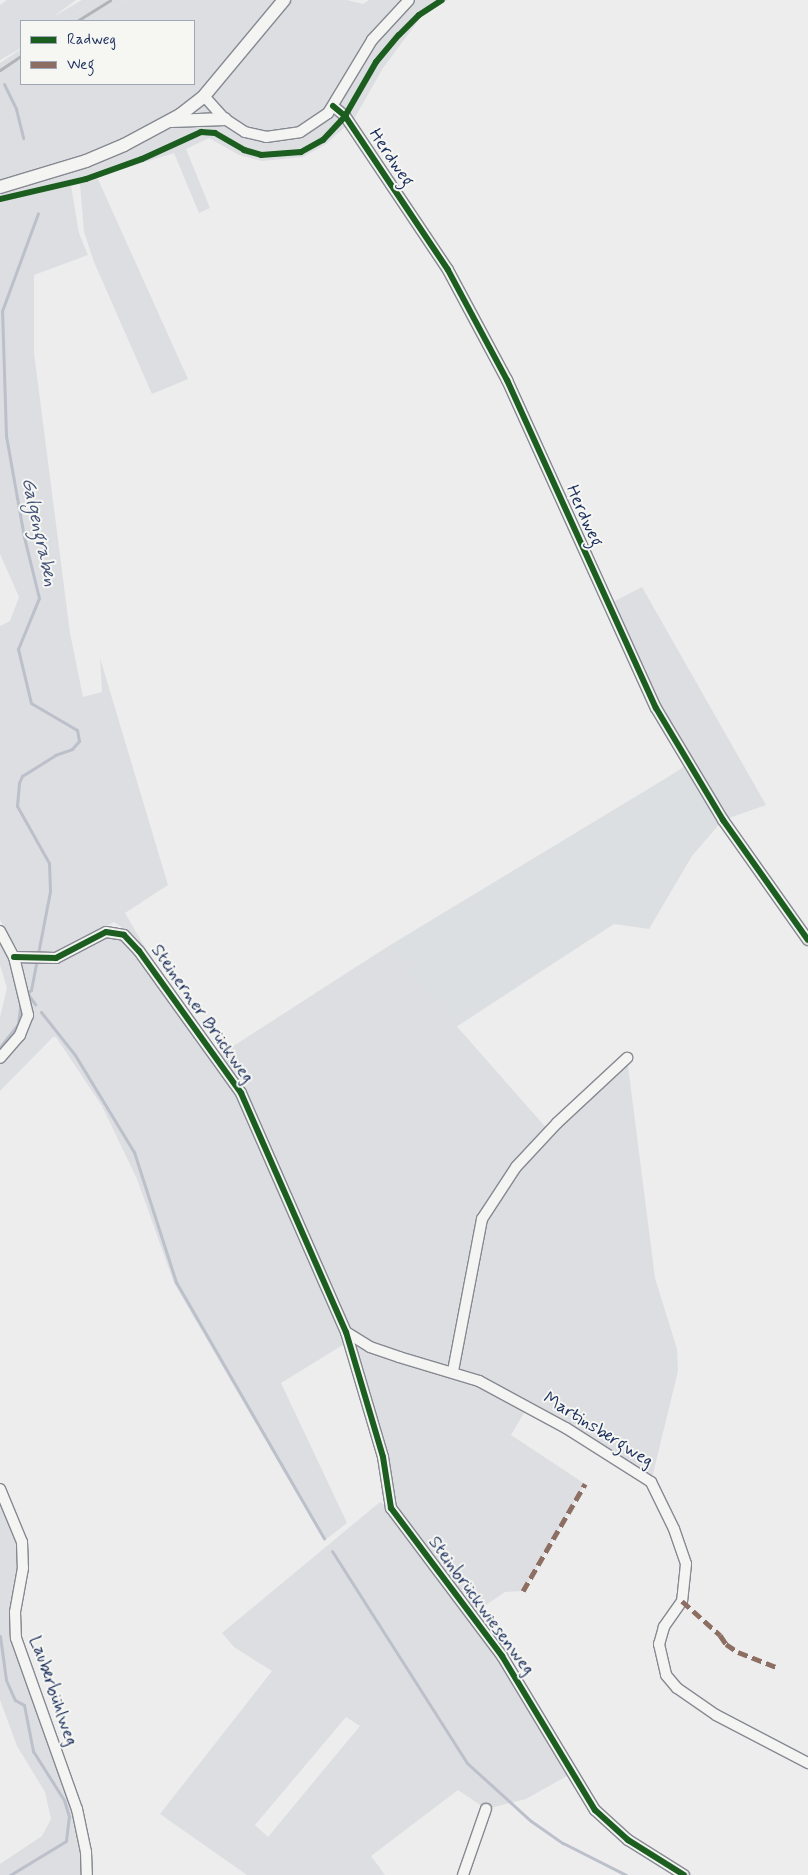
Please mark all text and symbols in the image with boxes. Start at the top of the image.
legend [20,20,195,85]
text: Radweg [67,30,116,50]
text: Weg [67,55,94,75]
street label: Herdweg [364,125,418,191]
water label: Galgengraben [16,476,62,588]
street label: Herdweg [561,482,607,550]
street label: Steinerner Brückweg [146,941,258,1087]
street label: Martinsbergweg [539,1388,657,1472]
street label: Steinbrückwiesenweg [423,1532,539,1680]
street label: Lauberbühlweg [24,1633,82,1749]

